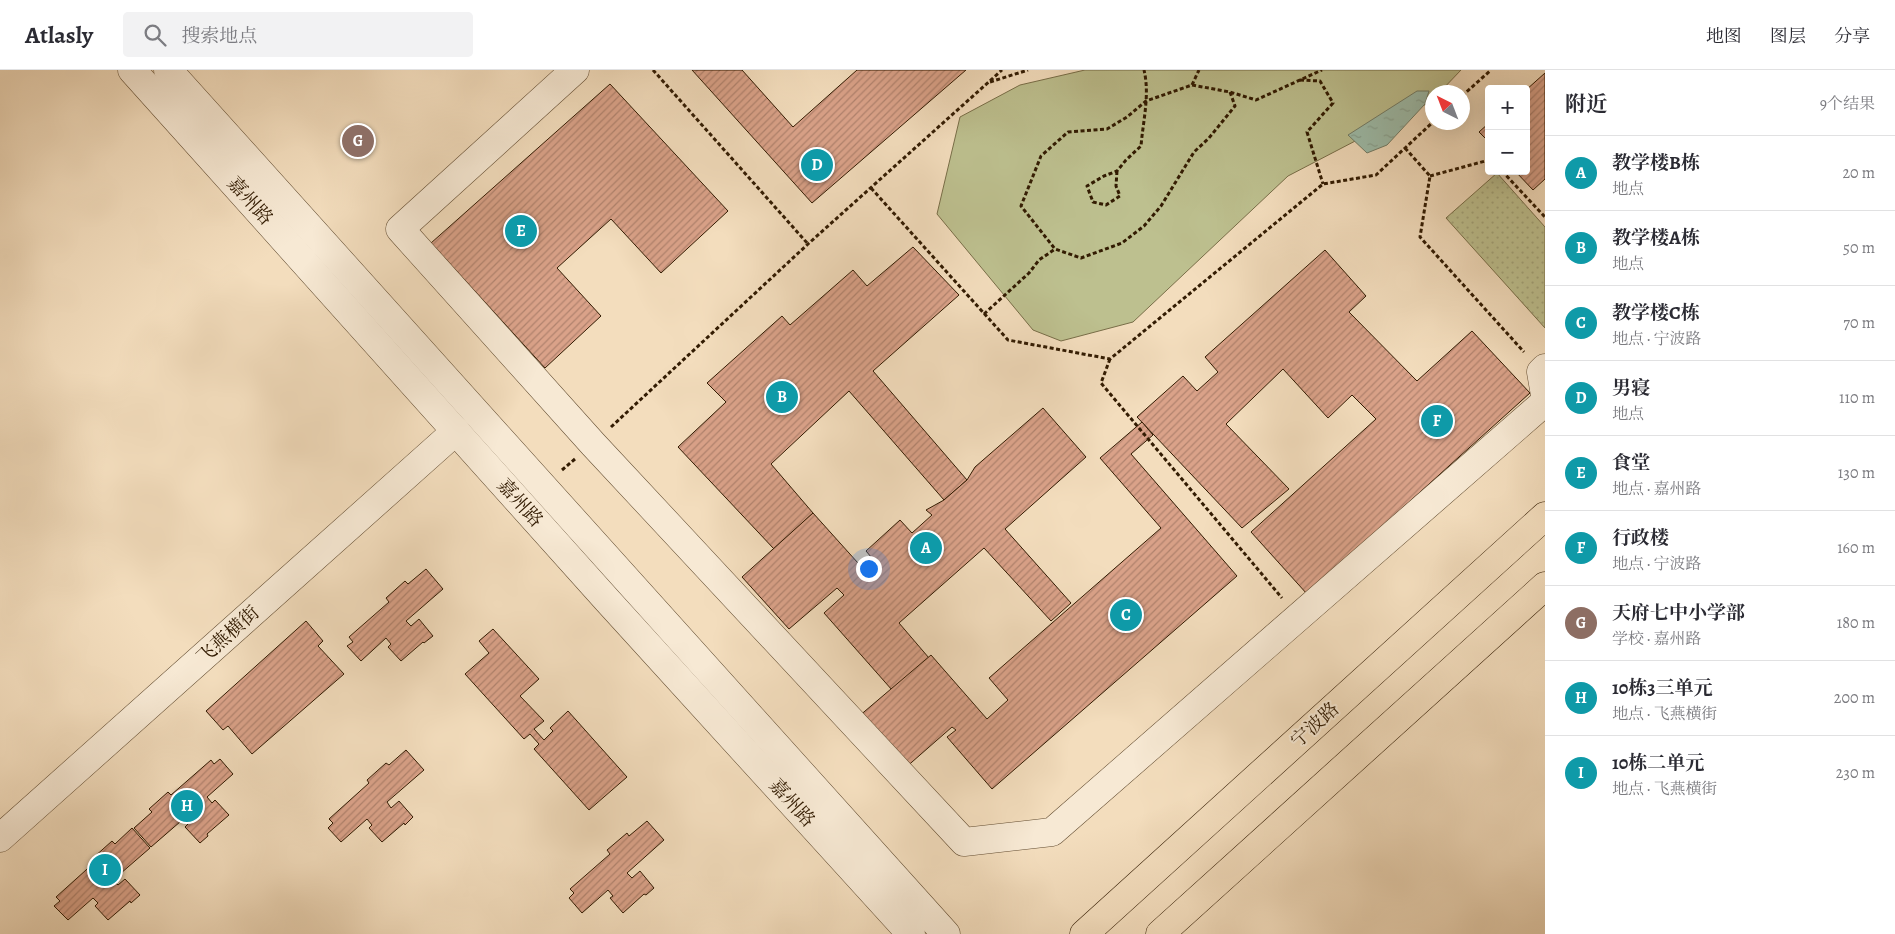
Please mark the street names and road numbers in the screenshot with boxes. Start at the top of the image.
street label: 嘉州路 [221,171,279,231]
street label: 嘉州路 [491,473,549,533]
street label: 飞燕横街 [191,600,265,670]
street label: 宁波路 [1285,696,1345,754]
street label: 嘉州路 [763,773,821,833]

